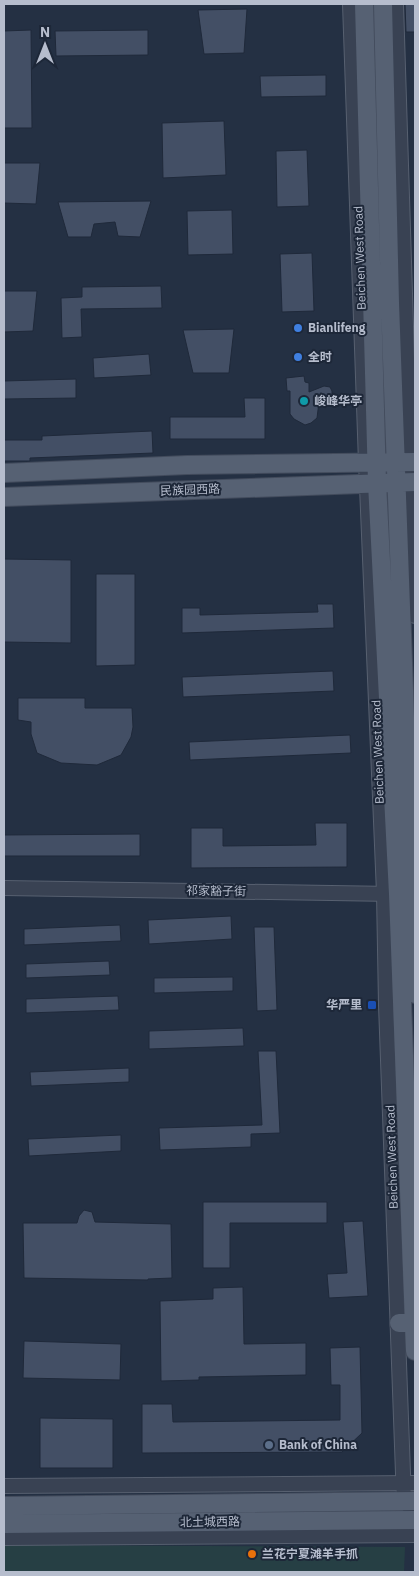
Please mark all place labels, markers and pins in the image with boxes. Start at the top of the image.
place label: Bianlifeng [308,320,366,335]
marker: Bianlifeng [292,322,304,334]
place label: 全时 [308,349,332,364]
marker: 全时 [292,351,304,363]
place label: 峻峰华亭 [314,393,362,408]
marker: 峻峰华亭 [298,395,310,407]
place label: 华严里 [326,997,362,1012]
marker: 华严里 [366,999,378,1011]
place label: Bank of China [279,1437,357,1452]
marker: Bank of China [263,1439,275,1451]
place label: 兰花宁夏滩羊手抓 [262,1546,358,1561]
marker: 兰花宁夏滩羊手抓 [246,1548,258,1560]

